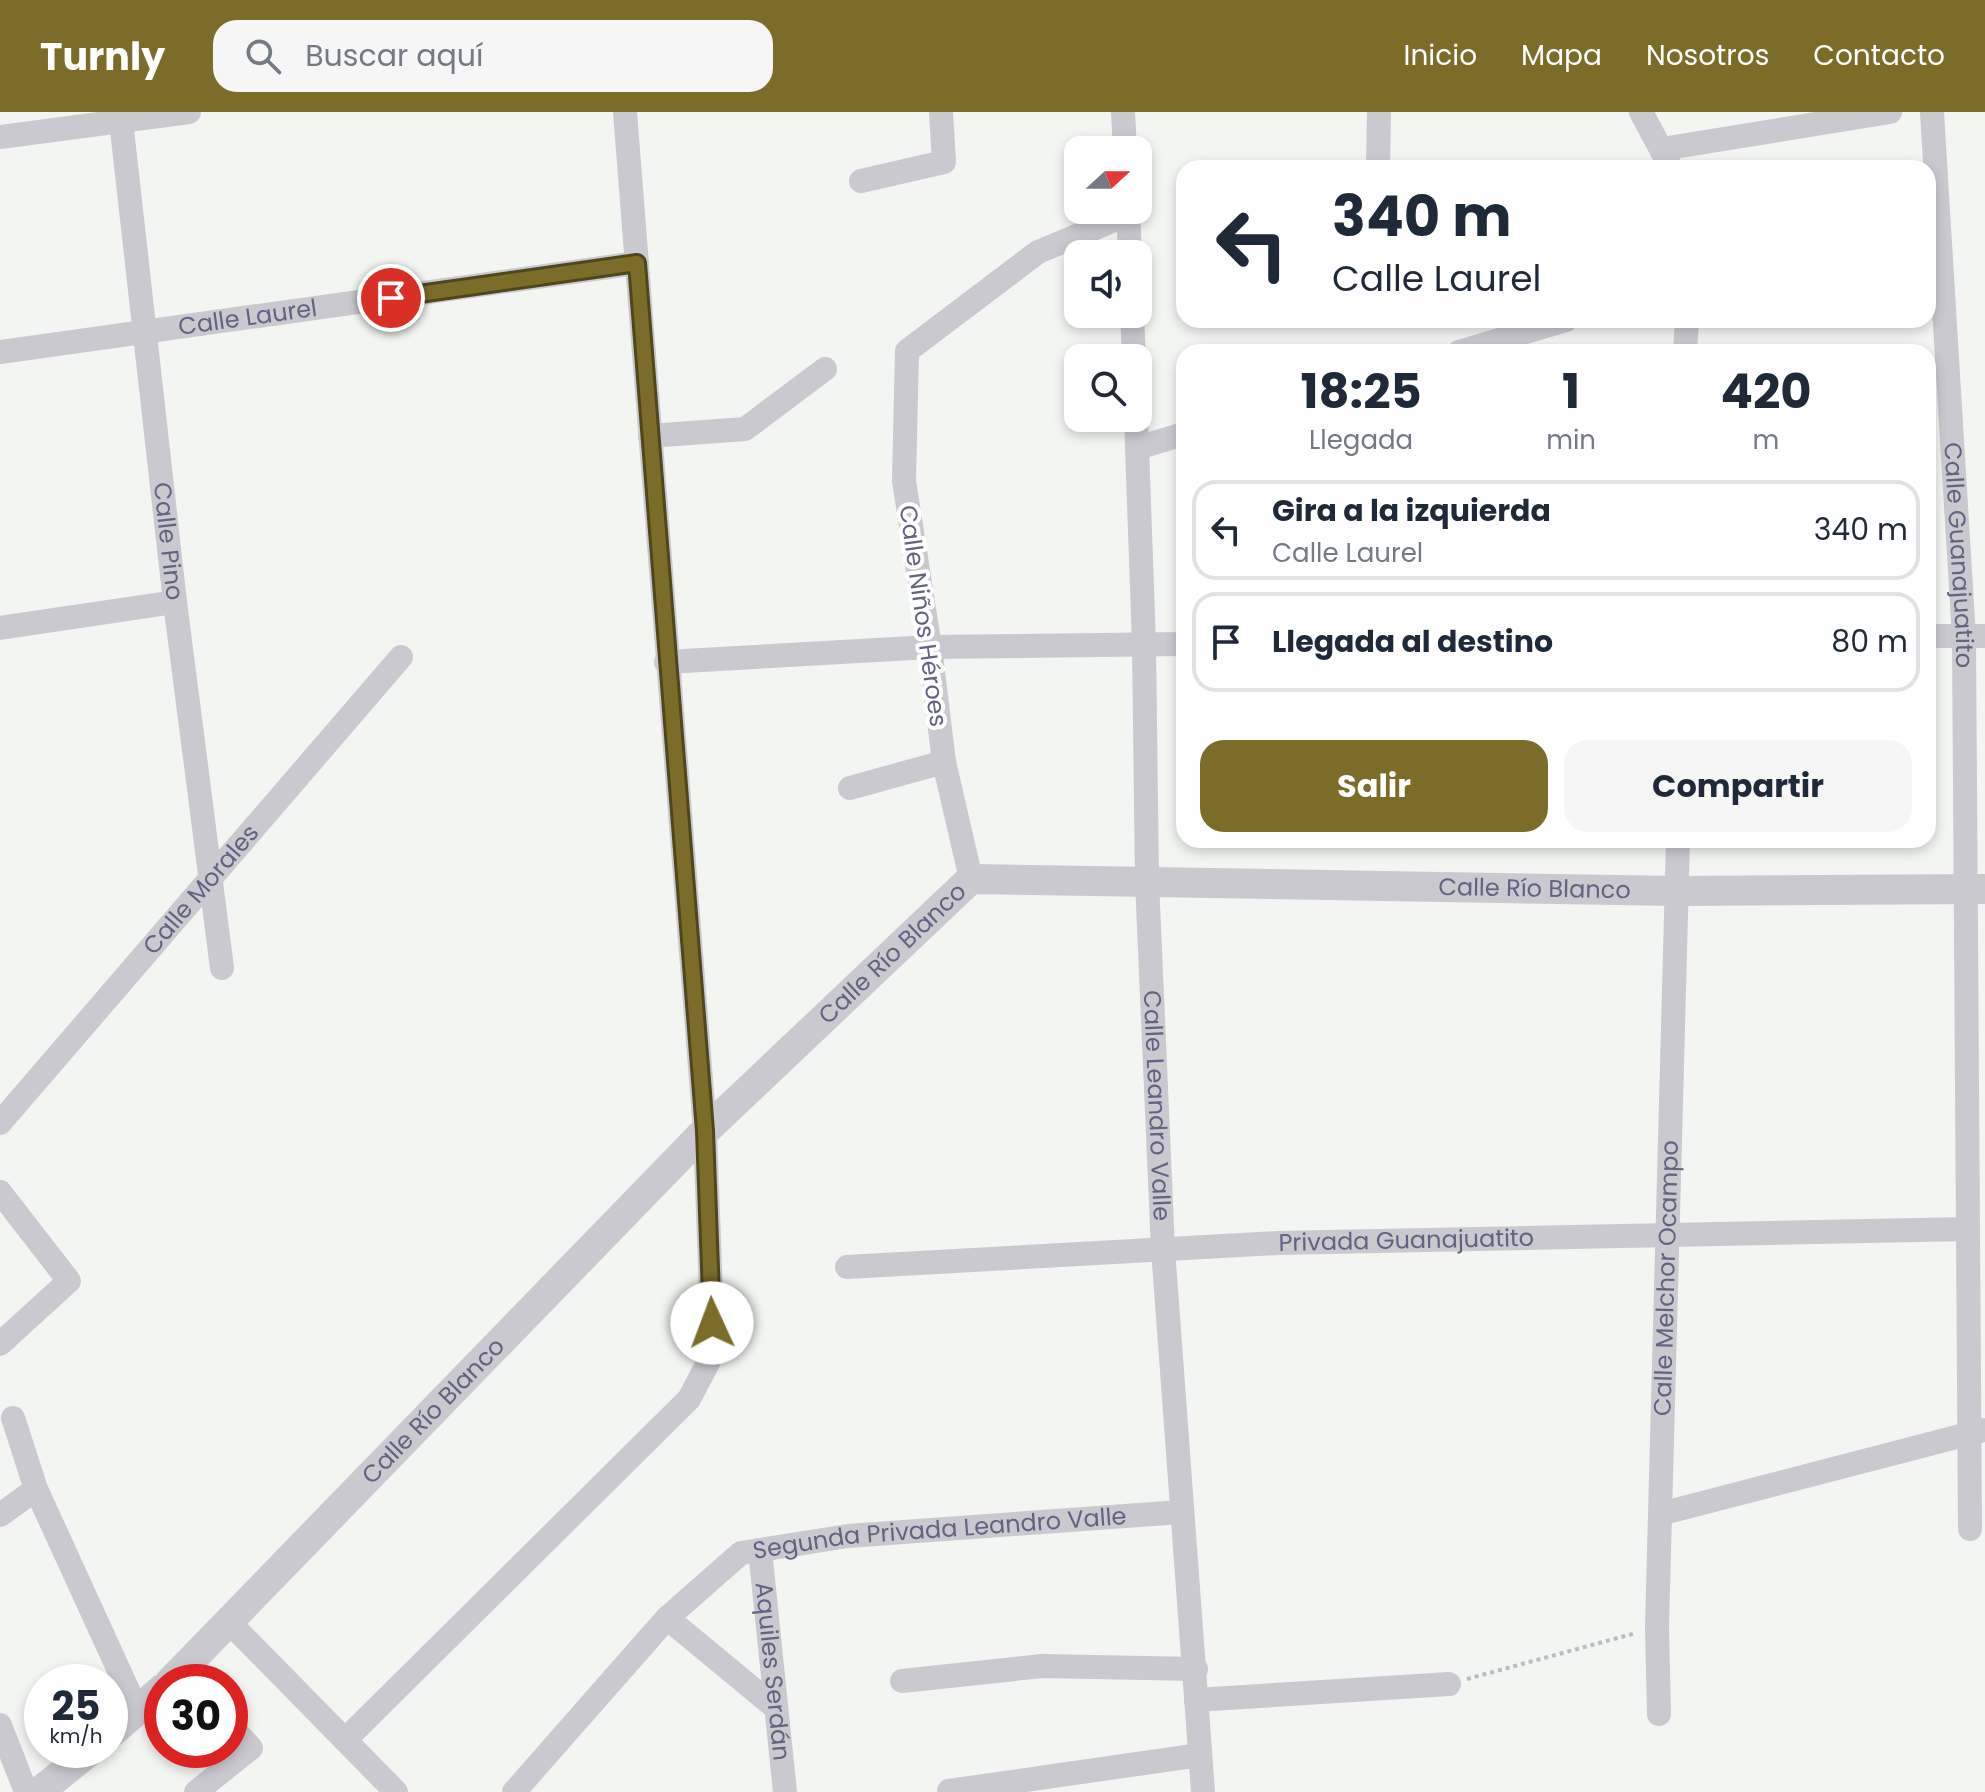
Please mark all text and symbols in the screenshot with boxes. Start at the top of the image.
search box [213,20,773,92]
text: Turnly [40,30,165,83]
icon: search [241,34,285,78]
text: Buscar aquí [305,34,483,77]
text: Inicio [1404,36,1477,75]
text: Mapa [1521,36,1602,75]
text: Nosotros [1646,36,1769,75]
text: Contacto [1813,36,1945,75]
north arrow [1064,136,1152,224]
map controls [1064,136,1152,432]
text: 340 m [1332,177,1511,256]
icon: left [1200,192,1304,296]
button: sound [1064,240,1152,328]
text: Calle Laurel [1332,253,1541,304]
pin [357,264,425,332]
icon: arrive [369,276,413,320]
street label: Calle Laurel [176,291,319,343]
button: search [1064,344,1152,432]
text: 18:25 [1300,358,1422,425]
text: 1 [1562,358,1580,425]
text: 420 [1720,358,1812,425]
text: Llegada [1309,422,1413,458]
text: min [1546,422,1596,458]
text: m [1753,422,1779,458]
street label: Calle Guanajuatito [1936,441,1981,668]
street label: Calle Pino [146,481,192,602]
text: Gira a la izquierda [1272,489,1551,532]
street label: Calle Niños Héroes [892,503,955,729]
icon: left [1204,508,1248,552]
text: 340 m [1814,508,1908,551]
text: Calle Laurel [1272,535,1423,571]
icon: arrive [1204,620,1248,664]
text: Llegada al destino [1272,620,1553,663]
text: 80 m [1831,620,1908,663]
button: Salir [1200,740,1548,832]
button: Compartir [1564,740,1912,832]
street label: Calle Morales [135,817,266,962]
street label: Calle Río Blanco [1438,870,1631,906]
street label: Calle Río Blanco [811,875,973,1031]
street label: Calle Leandro Valle [1136,990,1179,1222]
street label: Calle Melchor Ocampo [1646,1140,1686,1417]
street label: Privada Guanajuatito [1278,1221,1534,1259]
position arrow [670,1281,754,1365]
street label: Calle Río Blanco [354,1330,512,1491]
street label: Segunda Privada Leandro Valle [750,1499,1128,1567]
street label: Aquiles Serdán [747,1580,799,1762]
speed limit sign: 30 [144,1664,248,1768]
text: 25 [52,1678,100,1734]
text: km/h [49,1722,103,1750]

